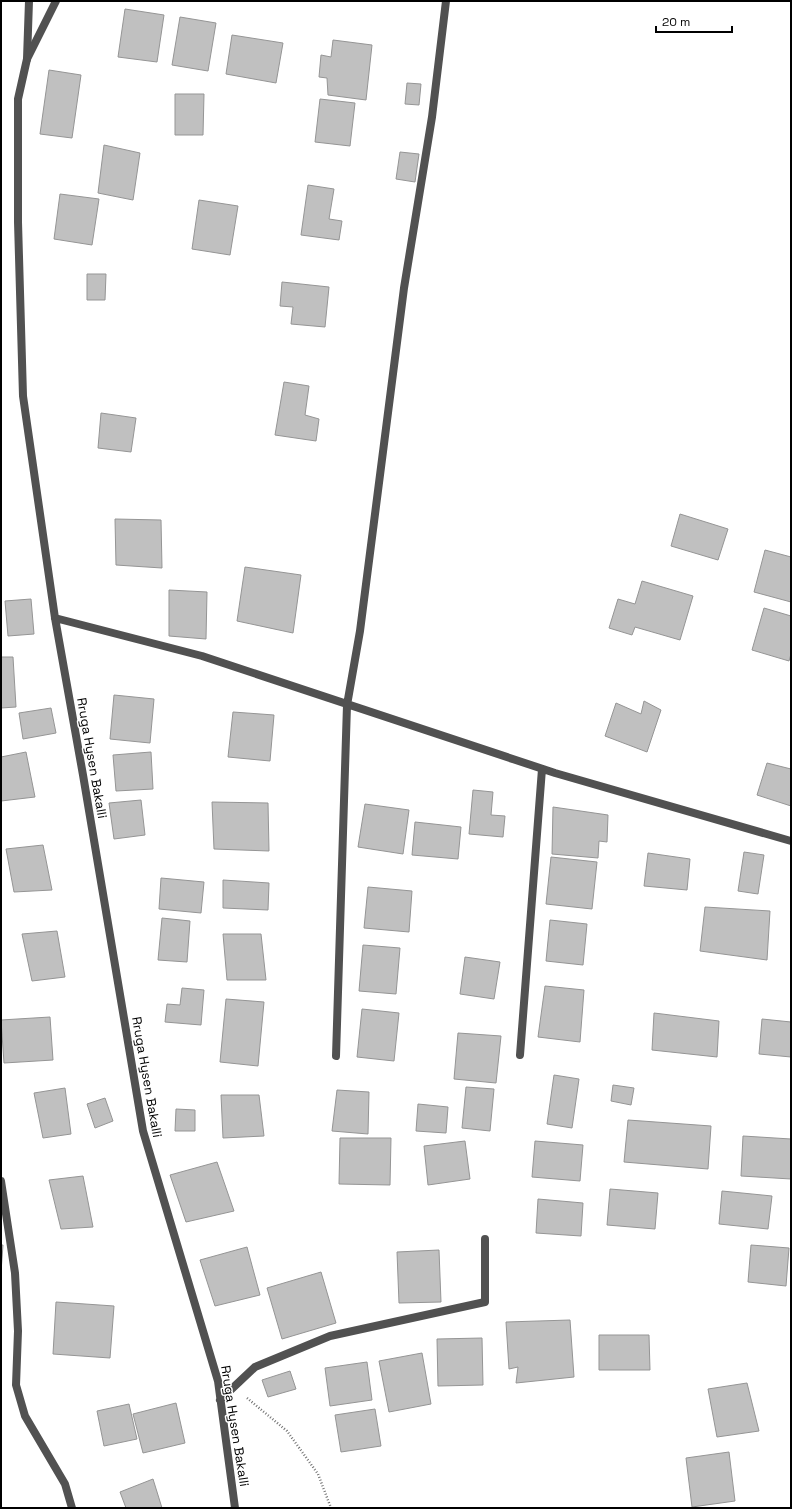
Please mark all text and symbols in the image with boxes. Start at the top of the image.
scale bar [656,8,732,34]
text: 20 m [662,14,690,30]
street label: Rruga Hysen Bakalli [73,696,111,820]
street label: Rruga Hysen Bakalli [128,1015,166,1139]
street label: Rruga Hysen Bakalli [217,1364,253,1488]

